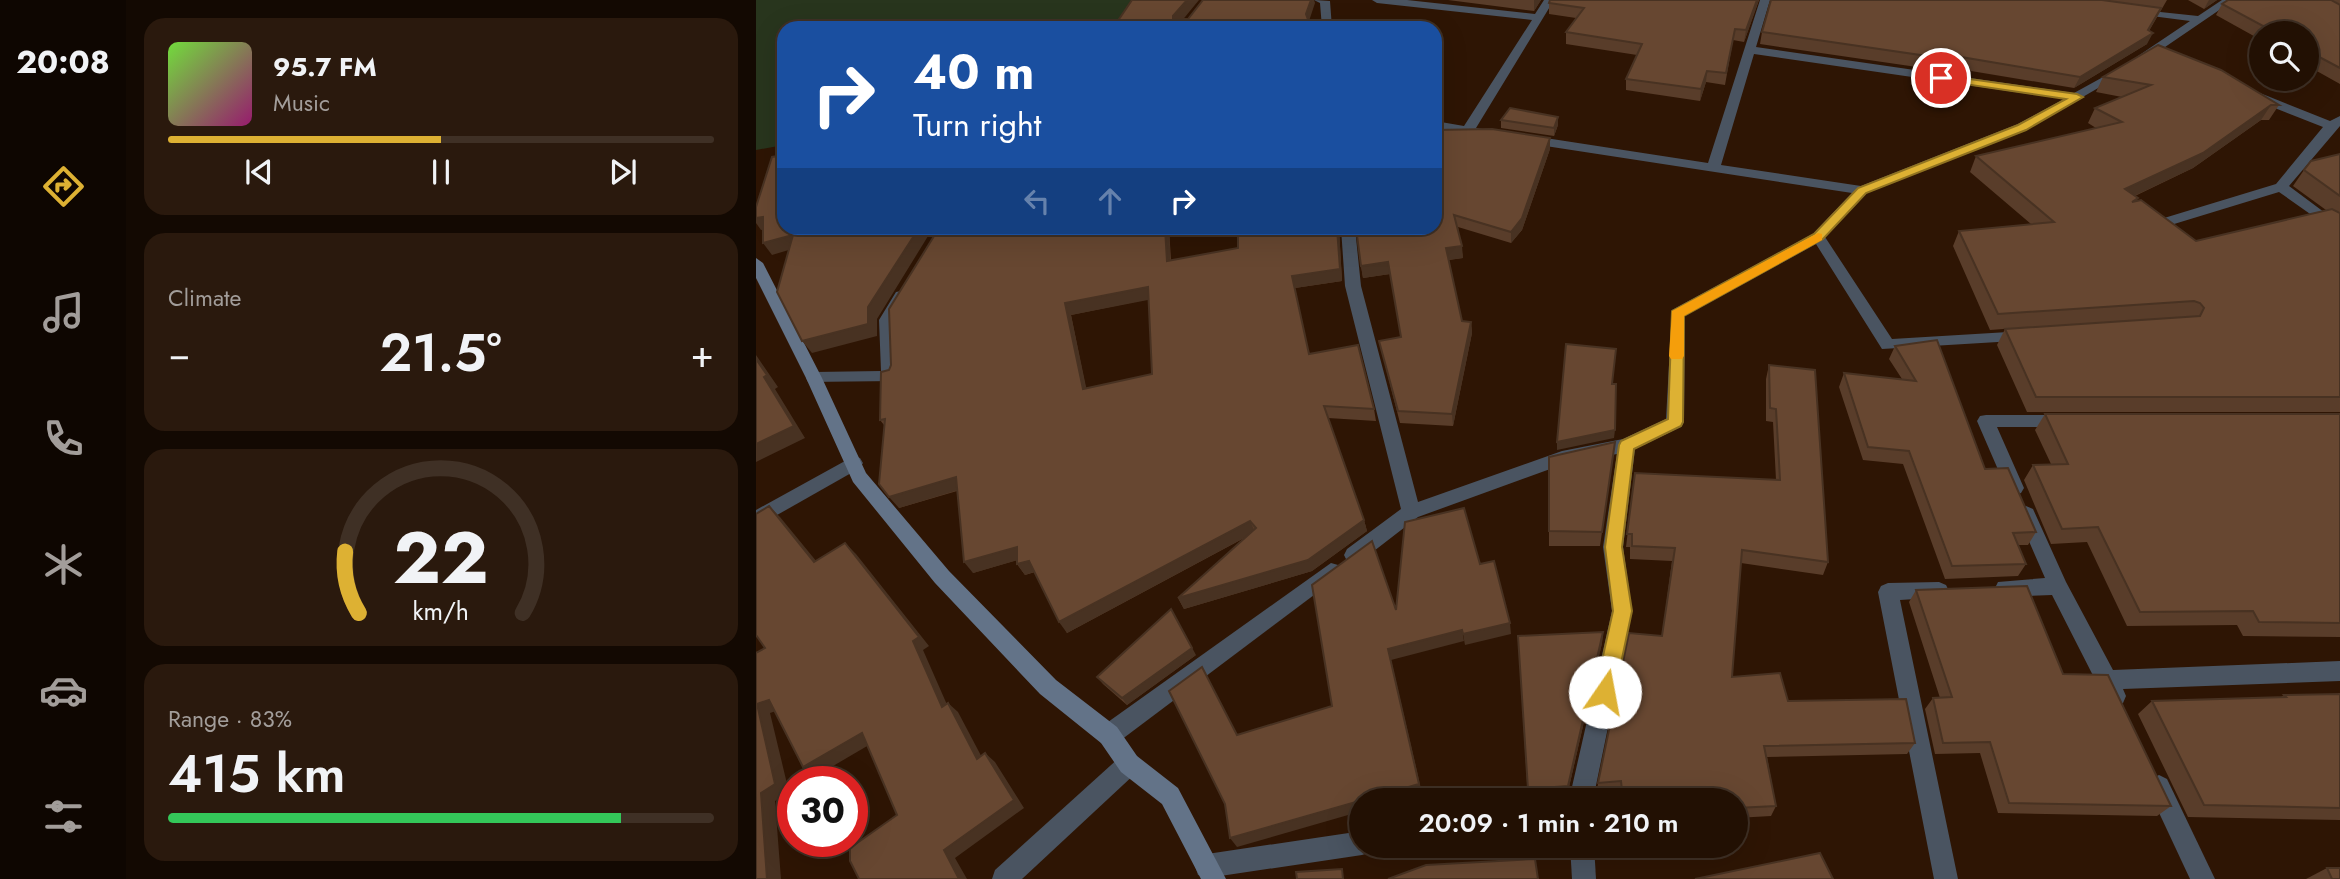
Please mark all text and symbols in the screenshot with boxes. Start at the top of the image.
map controls [2249,21,2319,91]
button: search [2249,21,2319,91]
text: 40 m [913,37,1035,107]
text: 20:08 [16,39,110,85]
text: 95.7 FM [273,48,377,86]
pin [1911,48,1971,108]
icon: right [798,49,889,140]
icon: arrive [1922,59,1960,97]
text: Music [273,86,330,120]
text: Turn right [913,102,1042,148]
icon: previous [240,153,278,191]
icon: pause [422,153,460,191]
icon: next [604,153,642,191]
icon: directions [39,162,88,211]
icon: left [1018,182,1056,220]
icon: ahead [1091,182,1129,220]
icon: right [1164,182,1202,220]
text: Climate [168,281,241,315]
icon: music [39,288,88,337]
text: 21.5° [380,315,502,391]
text: − [168,326,190,381]
text: + [691,326,714,381]
icon: phone [39,414,88,463]
text: 22 [393,506,489,611]
icon: climate [39,540,88,589]
text: km/h [413,593,469,629]
position arrow [1568,655,1642,729]
icon: car [39,666,88,715]
text: Range · 83% [168,702,292,736]
text: 415 km [168,736,346,812]
speed limit sign: 30 [777,766,868,857]
icon: filters [39,792,88,841]
text: 20:09 · 1 min · 210 m [1418,804,1679,842]

